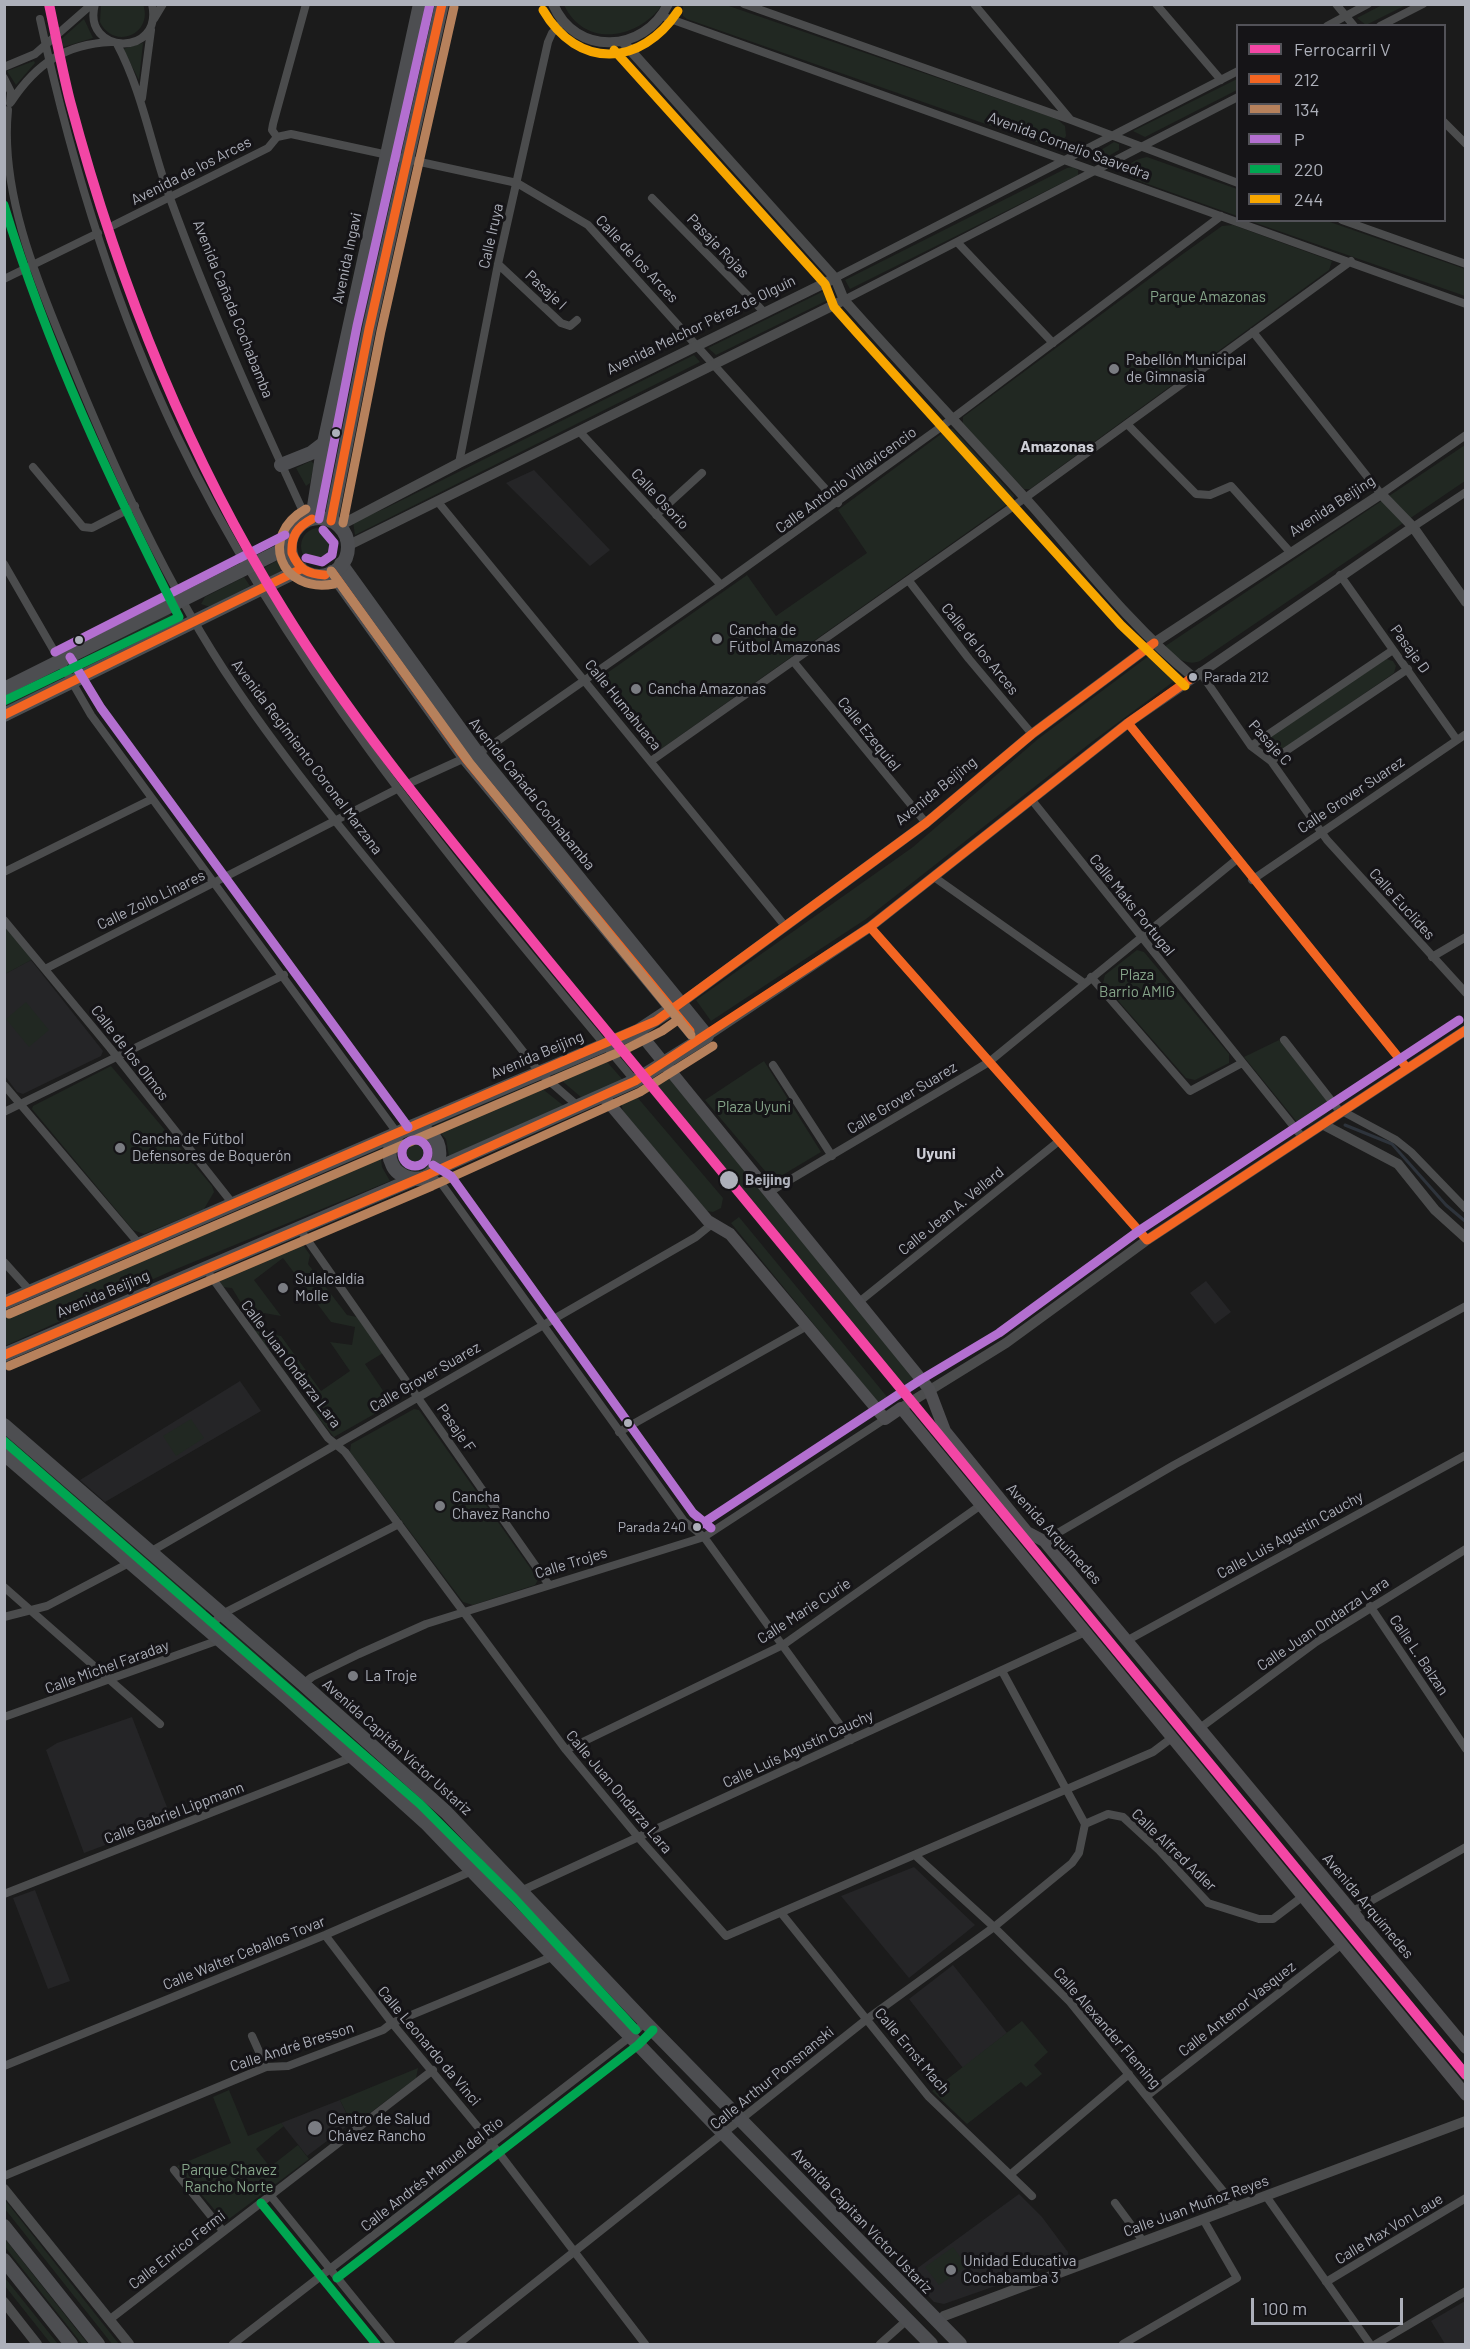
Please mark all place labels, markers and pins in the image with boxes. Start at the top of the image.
place label: Pabellón Municipal de Gimnasia [1126,351,1246,386]
marker: Pabellón Municipal de Gimnasia [1107,362,1121,376]
unlabelled marker [330,427,342,439]
place label: Cancha de Fútbol Amazonas [729,621,841,656]
marker: Cancha de Fútbol Amazonas [710,632,724,646]
unlabelled marker [73,634,85,646]
place label: Parada 212 [1204,669,1269,685]
marker: Parada 212 [1187,671,1199,683]
place label: Cancha Amazonas [648,680,766,698]
marker: Cancha Amazonas [629,682,643,696]
place label: Cancha de Fútbol Defensores de Boquerón [132,1130,291,1165]
marker: Cancha de Fútbol Defensores de Boquerón [113,1141,127,1155]
marker: Beijing [718,1169,740,1191]
place label: Beijing [745,1171,790,1189]
place label: Sulalcaldía Molle [295,1270,364,1305]
marker: Sulalcaldía Molle [276,1281,290,1295]
unlabelled marker [622,1417,634,1429]
place label: Cancha Chavez Rancho [452,1488,550,1523]
marker: Cancha Chavez Rancho [433,1499,447,1513]
place label: Parada 240 [618,1519,686,1535]
marker: Parada 240 [691,1521,703,1533]
place label: La Troje [365,1667,417,1685]
marker: La Troje [346,1669,360,1683]
place label: Centro de Salud Chávez Rancho [328,2110,430,2145]
marker: Centro de Salud Chávez Rancho [306,2119,324,2137]
place label: Unidad Educativa Cochabamba 3 [963,2252,1076,2287]
marker: Unidad Educativa Cochabamba 3 [944,2263,958,2277]

